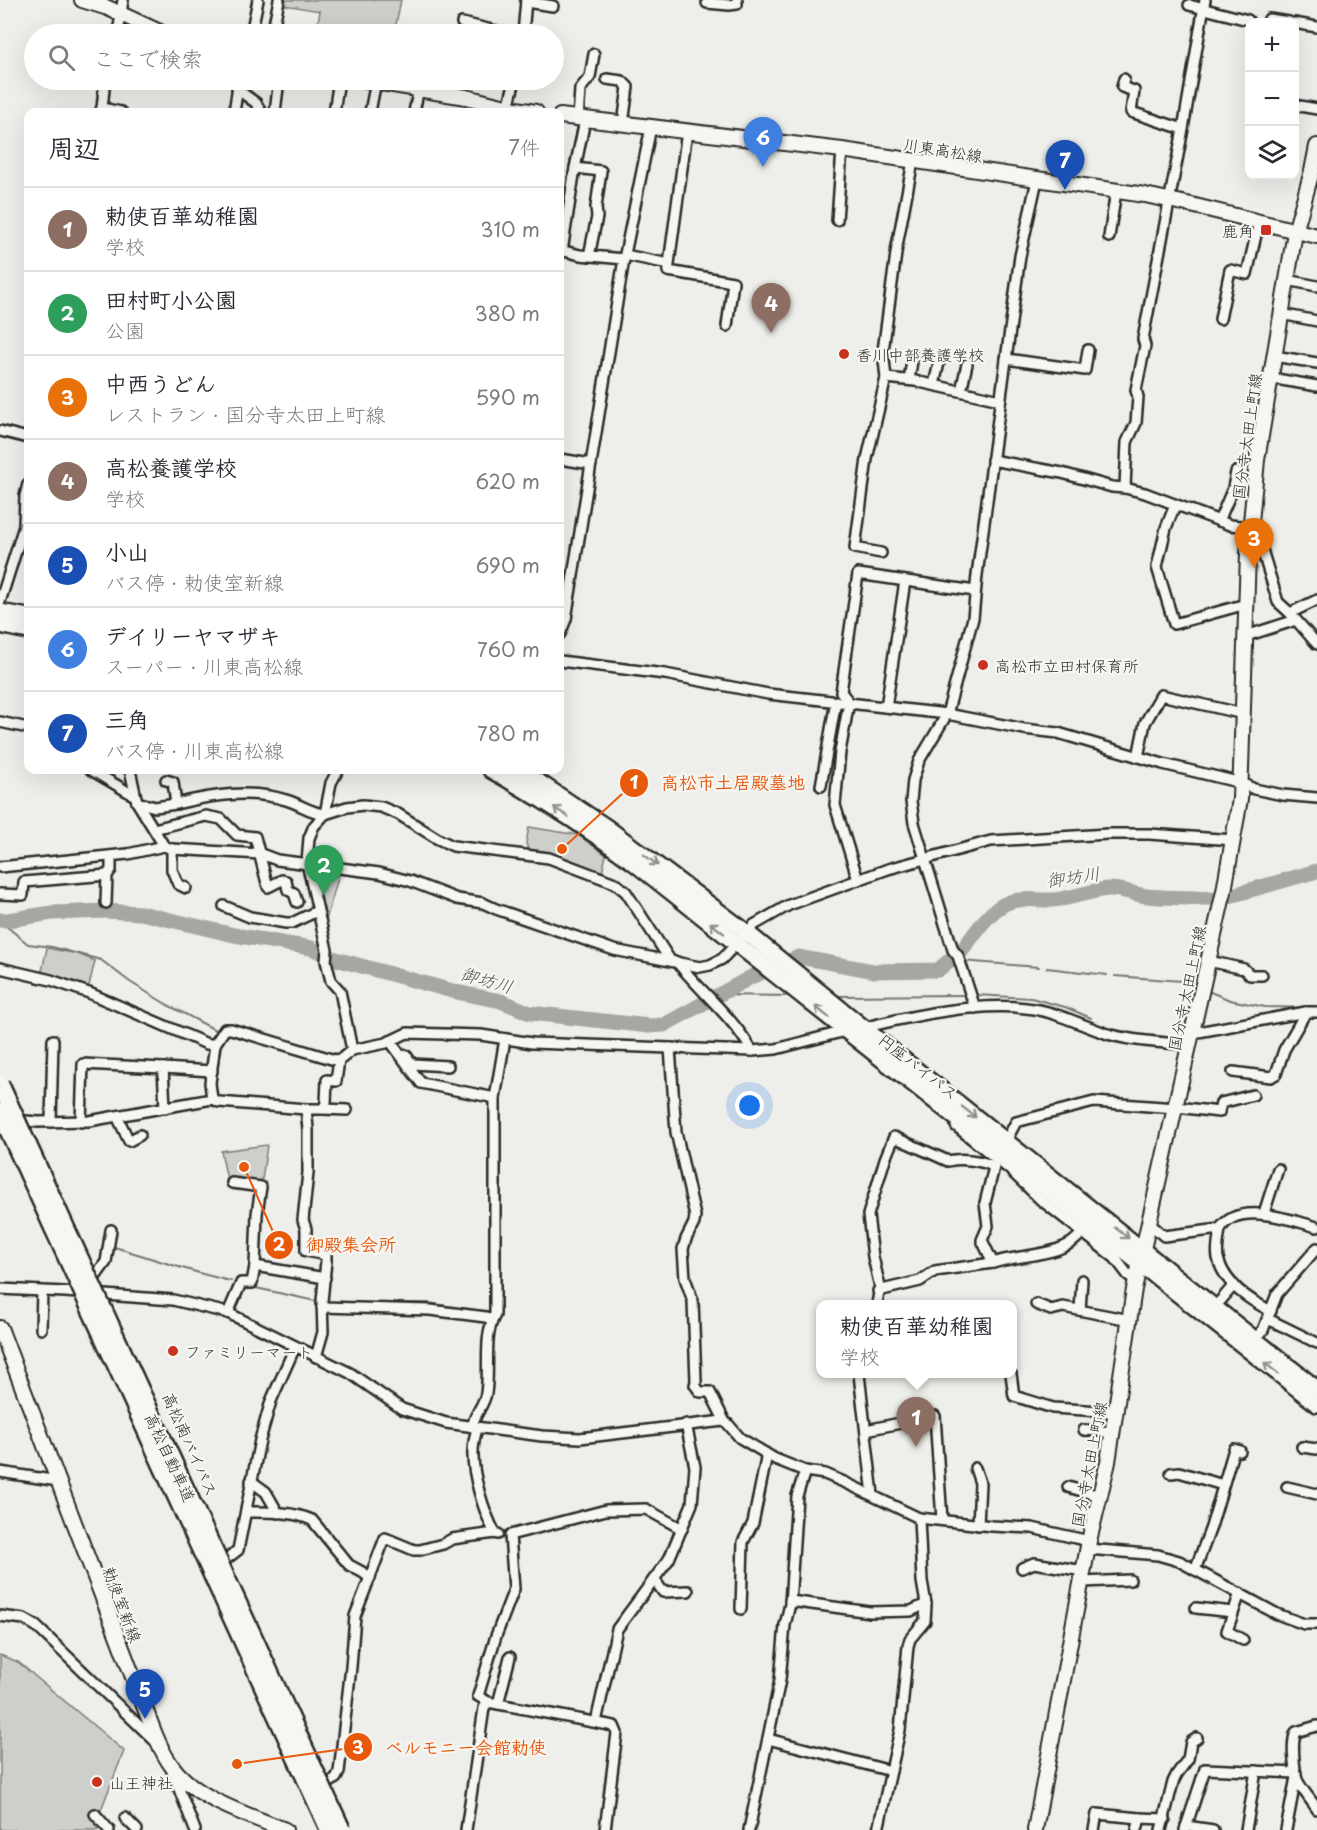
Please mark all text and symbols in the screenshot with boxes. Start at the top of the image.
map controls [1245,18,1299,180]
button: + [1245,18,1299,72]
search box [24,24,564,90]
icon: search [45,41,78,74]
text: ここで検索 [93,41,203,74]
button: − [1245,72,1299,126]
pin: 6 [744,118,783,167]
button: layers [1245,126,1299,180]
text: 周辺 [48,128,100,167]
street label: 川東高松線 [902,131,984,167]
text: 7件 [509,132,540,162]
pin: 7 [1046,140,1084,190]
text: 勅使百華幼稚園 [105,198,259,231]
text: 1 [63,214,72,244]
text: 310 m [480,214,540,244]
place label: 鹿角 [1222,218,1254,242]
marker: 鹿角 [1259,223,1273,237]
text: 学校 [105,231,145,261]
text: 田村町小公園 [105,282,237,315]
pin: 4 [752,284,790,333]
text: 2 [60,298,75,328]
text: 380 m [474,298,540,328]
text: 公園 [105,315,145,345]
place label: 香川中部養護学校 [856,342,984,366]
marker: 香川中部養護学校 [837,347,851,361]
text: 中西うどん [105,366,216,399]
street label: 国分寺太田上町線 [1225,371,1267,501]
text: 3 [61,382,74,412]
text: 590 m [476,382,540,412]
text: レストラン · 国分寺太田上町線 [105,399,385,429]
text: 高松養護学校 [105,450,237,483]
text: 4 [61,466,74,496]
text: 620 m [476,466,540,496]
text: 学校 [105,483,145,513]
pin: 3 [1234,518,1274,568]
text: 小山 [105,534,149,567]
text: 5 [61,550,74,580]
text: 690 m [476,550,540,580]
text: バス停 · 勅使室新線 [105,567,284,597]
text: デイリーヤマザキ [105,618,281,651]
text: 6 [60,634,75,664]
text: 760 m [477,634,540,664]
text: スーパー · 川東高松線 [105,651,303,681]
place label: 高松市立田村保育所 [995,653,1139,677]
marker: 高松市立田村保育所 [976,658,990,672]
text: 三角 [105,702,149,735]
text: 7 [62,718,73,748]
text: 780 m [477,718,540,748]
text: バス停 · 川東高松線 [105,735,284,765]
callout: 高松市土居殿墓地 [619,765,817,801]
text: 1 [630,768,639,795]
text: 高松市土居殿墓地 [661,768,805,795]
one-way arrow [553,806,570,818]
pin: 2 [304,846,344,895]
one-way arrow [643,853,659,866]
water label: 御坊川 [1044,859,1102,893]
one-way arrow [710,921,726,934]
street label: 国分寺太田上町線 [1161,923,1211,1053]
water label: 御坊川 [457,959,517,999]
one-way arrow [815,1005,830,1019]
street label: 円座バイパス [874,1027,964,1105]
your location [735,1091,764,1120]
one-way arrow [961,1106,977,1119]
callout: 御殿集会所 [264,1227,408,1263]
one-way arrow [1114,1227,1130,1240]
text: 2 [273,1230,286,1257]
text: 御殿集会所 [306,1230,396,1257]
popup [816,1300,1017,1378]
text: 勅使百華幼稚園 [839,1308,994,1341]
place label: ファミリーマート [185,1339,313,1363]
text: 学校 [839,1341,879,1371]
marker: ファミリーマート [166,1344,180,1358]
one-way arrow [1264,1361,1279,1375]
street label: 高松南バイパス [157,1388,225,1500]
pin: 1 [896,1398,936,1447]
street label: 国分寺太田上町線 [1064,1399,1112,1529]
street label: 高松自動車道 [140,1408,202,1506]
street label: 勅使室新線 [97,1562,149,1646]
pin: 5 [126,1670,164,1719]
callout: ベルモニー会館勅使 [343,1729,559,1765]
text: 3 [352,1733,364,1760]
text: ベルモニー会館勅使 [385,1733,547,1760]
place label: 山王神社 [109,1770,173,1794]
marker: 山王神社 [90,1775,104,1789]

